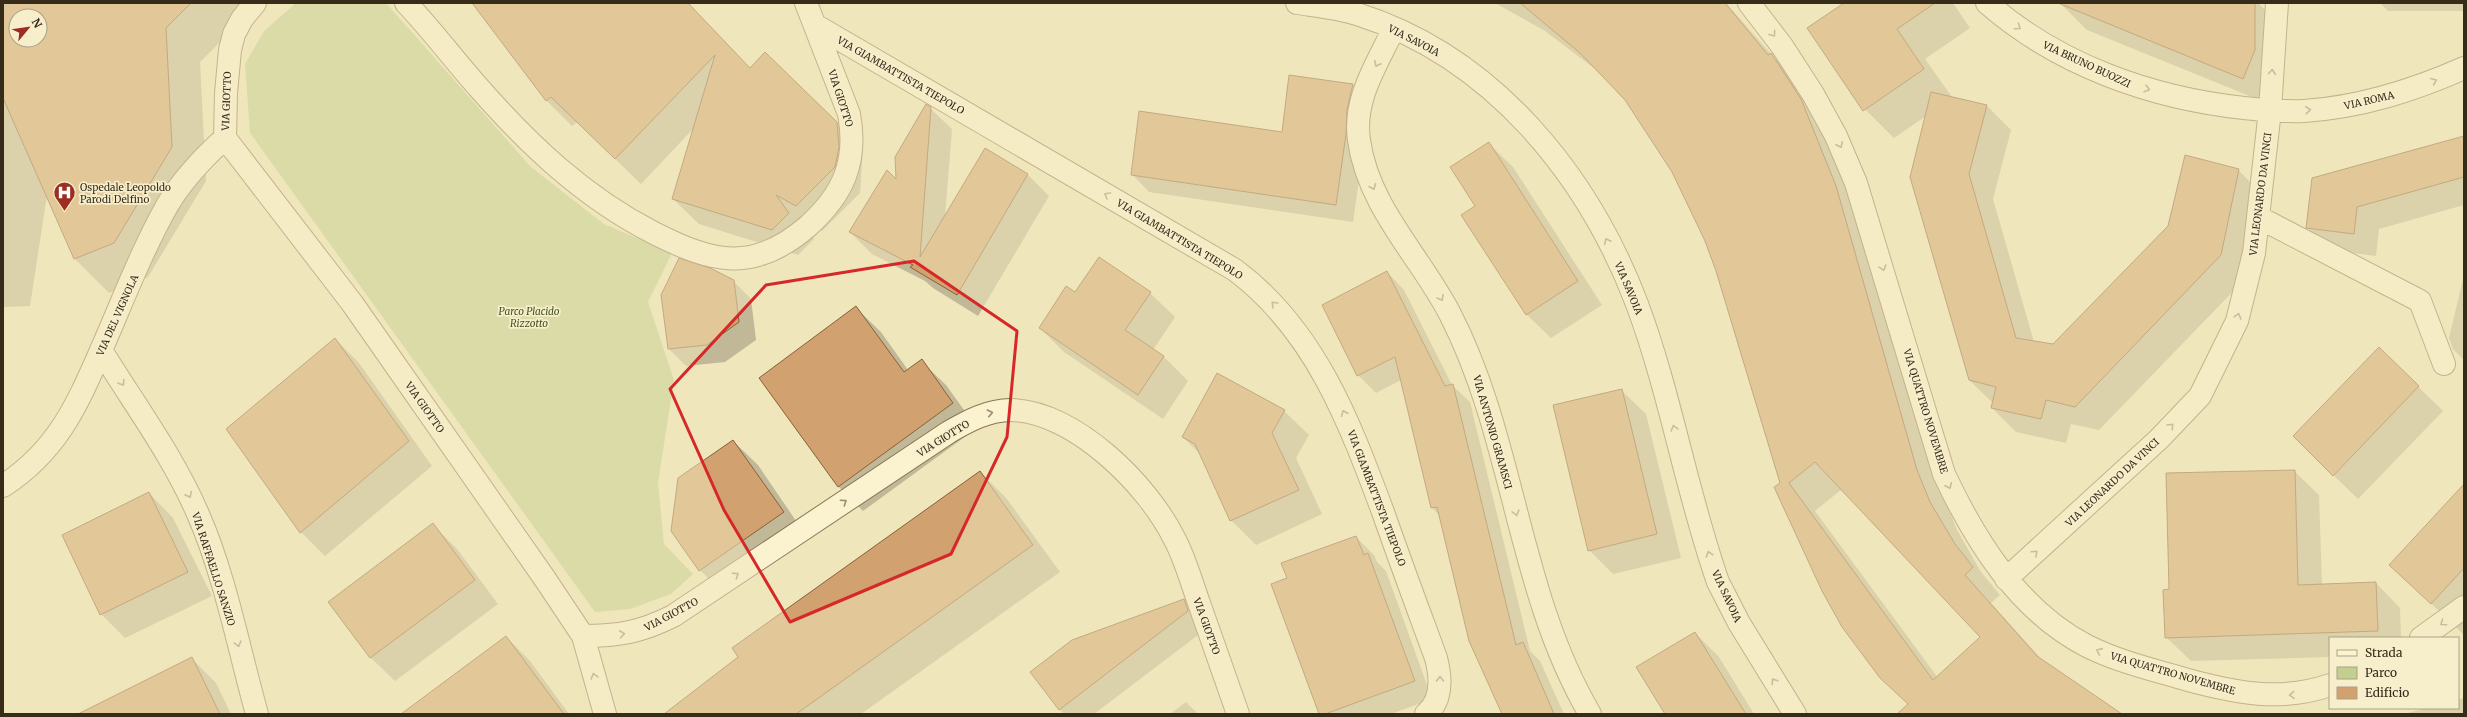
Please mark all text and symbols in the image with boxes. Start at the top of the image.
north arrow [8,8,48,48]
text: N [29,16,45,31]
street label: VIA SAVOIA [1385,21,1443,59]
one-way arrow [2013,22,2020,29]
one-way arrow [1768,30,1776,37]
street label: VIA GIAMBATTISTA TIEPOLO [834,33,967,117]
street label: VIA BRUNO BUOZZI [2040,38,2133,91]
one-way arrow [1374,59,1382,67]
street label: VIA GIOTTO [825,67,856,128]
one-way arrow [2268,68,2277,75]
street label: VIA GIOTTO [219,71,234,132]
one-way arrow [2430,78,2438,86]
one-way arrow [2143,84,2150,93]
street label: VIA ROMA [2342,88,2396,113]
one-way arrow [2305,106,2311,115]
street label: VIA LEONARDO DA VINCI [2246,132,2275,257]
one-way arrow [1835,141,1843,149]
hospital icon: Ospedale Leopoldo Parodi Delfino [52,180,78,213]
place label: Ospedale Leopoldo Parodi Delfino [80,181,171,206]
one-way arrow [1369,184,1377,191]
one-way arrow [1104,192,1111,200]
street label: VIA GIAMBATTISTA TIEPOLO [1113,196,1245,282]
one-way arrow [1604,237,1612,245]
street label: VIA SAVOIA [1611,259,1646,317]
one-way arrow [1878,264,1887,271]
street label: VIA DEL VIGNOLA [93,272,142,359]
one-way arrow [1437,294,1444,301]
one-way arrow [1271,301,1278,309]
park label: Parco Placido Rizzotto [498,305,560,330]
one-way arrow [2233,313,2242,320]
street label: VIA QUATTRO NOVEMBRE [1900,346,1951,476]
street label: VIA ANTONIO GRAMSCI [1470,373,1515,491]
street label: VIA GIOTTO [402,378,447,435]
one-way arrow [117,379,124,386]
one-way arrow [1340,409,1348,416]
one-way arrow [987,410,994,418]
street label: VIA GIOTTO [914,417,972,460]
one-way arrow [2166,423,2174,431]
one-way arrow [1670,425,1679,432]
street label: VIA GIAMBATTISTA TIEPOLO [1344,427,1409,568]
street label: VIA LEONARDO DA VINCI [2062,435,2162,530]
one-way arrow [1944,481,1952,489]
one-way arrow [184,490,192,498]
one-way arrow [840,500,847,507]
one-way arrow [1511,509,1519,516]
street label: VIA RAFFAELLO SANZIO [189,510,238,628]
one-way arrow [1705,550,1714,557]
one-way arrow [2030,550,2038,558]
street label: VIA SAVOIA [1708,567,1745,625]
one-way arrow [732,572,739,580]
street label: VIA GIOTTO [641,595,701,635]
street label: VIA GIOTTO [1190,595,1223,656]
one-way arrow [2440,618,2447,625]
one-way arrow [619,630,625,639]
legend [2329,637,2459,709]
one-way arrow [233,641,242,648]
text: Strada [2365,645,2403,660]
one-way arrow [2095,648,2103,656]
street label: VIA QUATTRO NOVEMBRE [2108,649,2238,698]
text: Parco [2365,665,2397,680]
one-way arrow [591,673,599,680]
one-way arrow [1436,676,1444,682]
one-way arrow [1772,679,1779,686]
text: Edificio [2365,685,2409,700]
one-way arrow [2289,690,2295,699]

